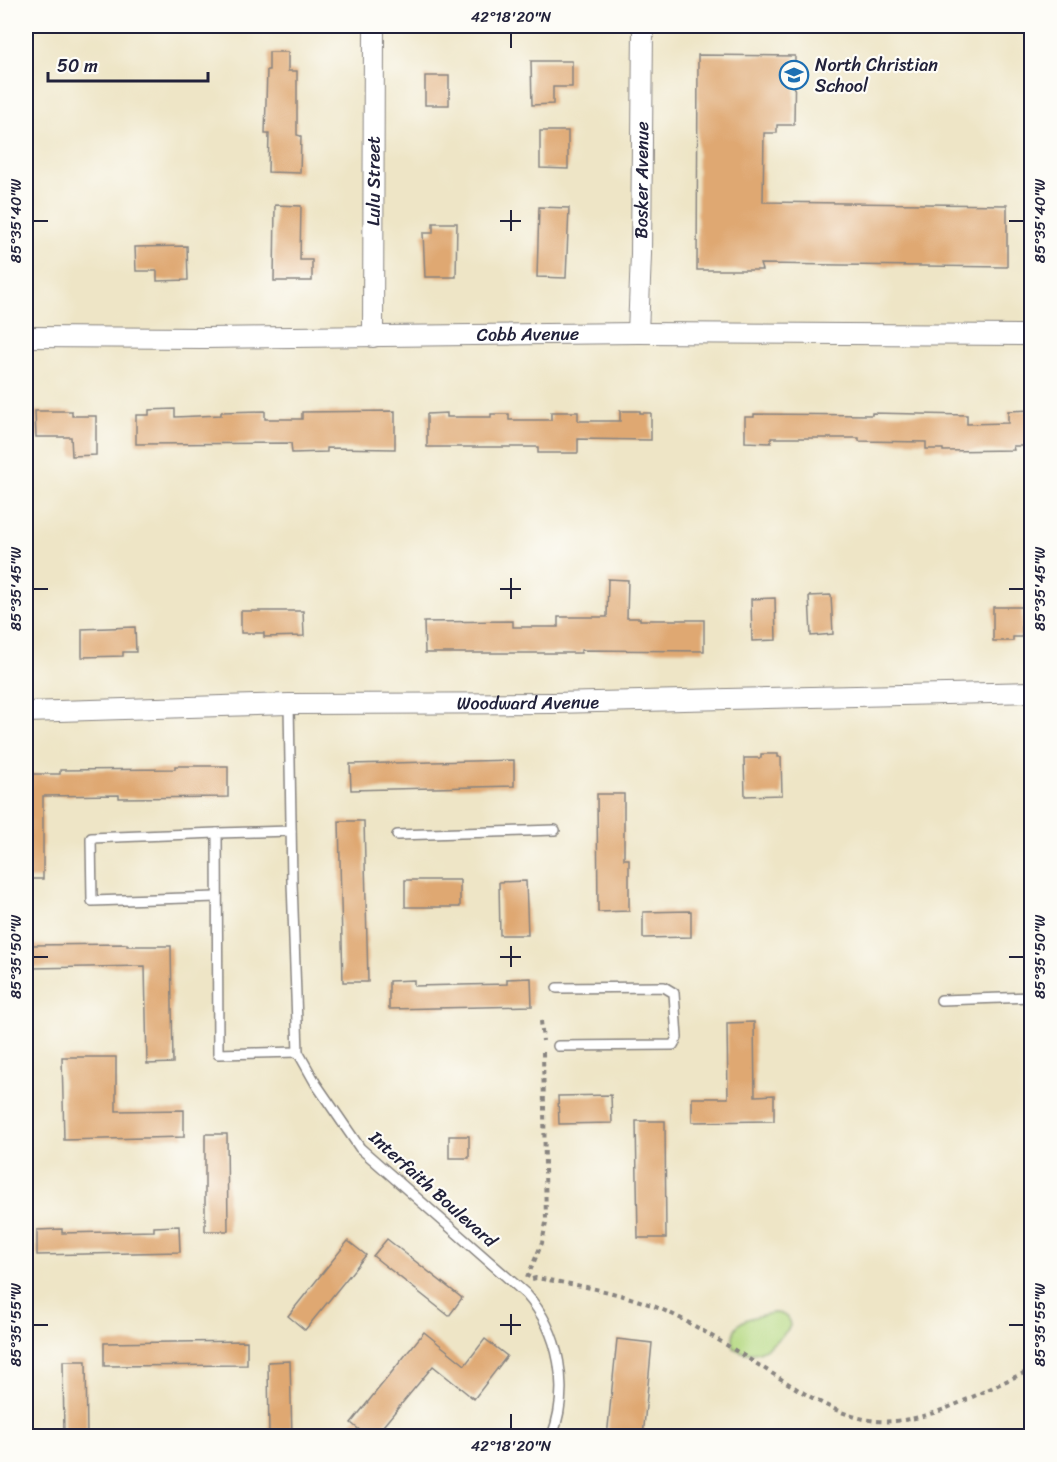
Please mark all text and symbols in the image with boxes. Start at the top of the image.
text: 42°18'20"N [471,4,552,30]
scale bar [48,45,208,83]
place label: North Christian School [815,49,938,102]
text: 50 m [57,50,98,82]
school or university icon: North Christian School [778,59,810,91]
street label: Bosker Avenue [625,121,658,239]
street label: Lulu Street [357,136,390,226]
text: 85°35'40"W [3,178,29,263]
text: 85°35'40"W [1027,178,1053,263]
street label: Cobb Avenue [476,318,579,351]
text: 85°35'45"W [3,547,29,631]
text: 85°35'45"W [1027,547,1053,631]
street label: Woodward Avenue [457,686,600,719]
text: 85°35'50"W [3,915,29,999]
text: 85°35'50"W [1027,915,1053,999]
street label: Interfaith Boulevard [361,1122,506,1257]
text: 85°35'55"W [3,1283,29,1367]
text: 85°35'55"W [1027,1283,1053,1367]
text: 42°18'20"N [471,1433,552,1459]

